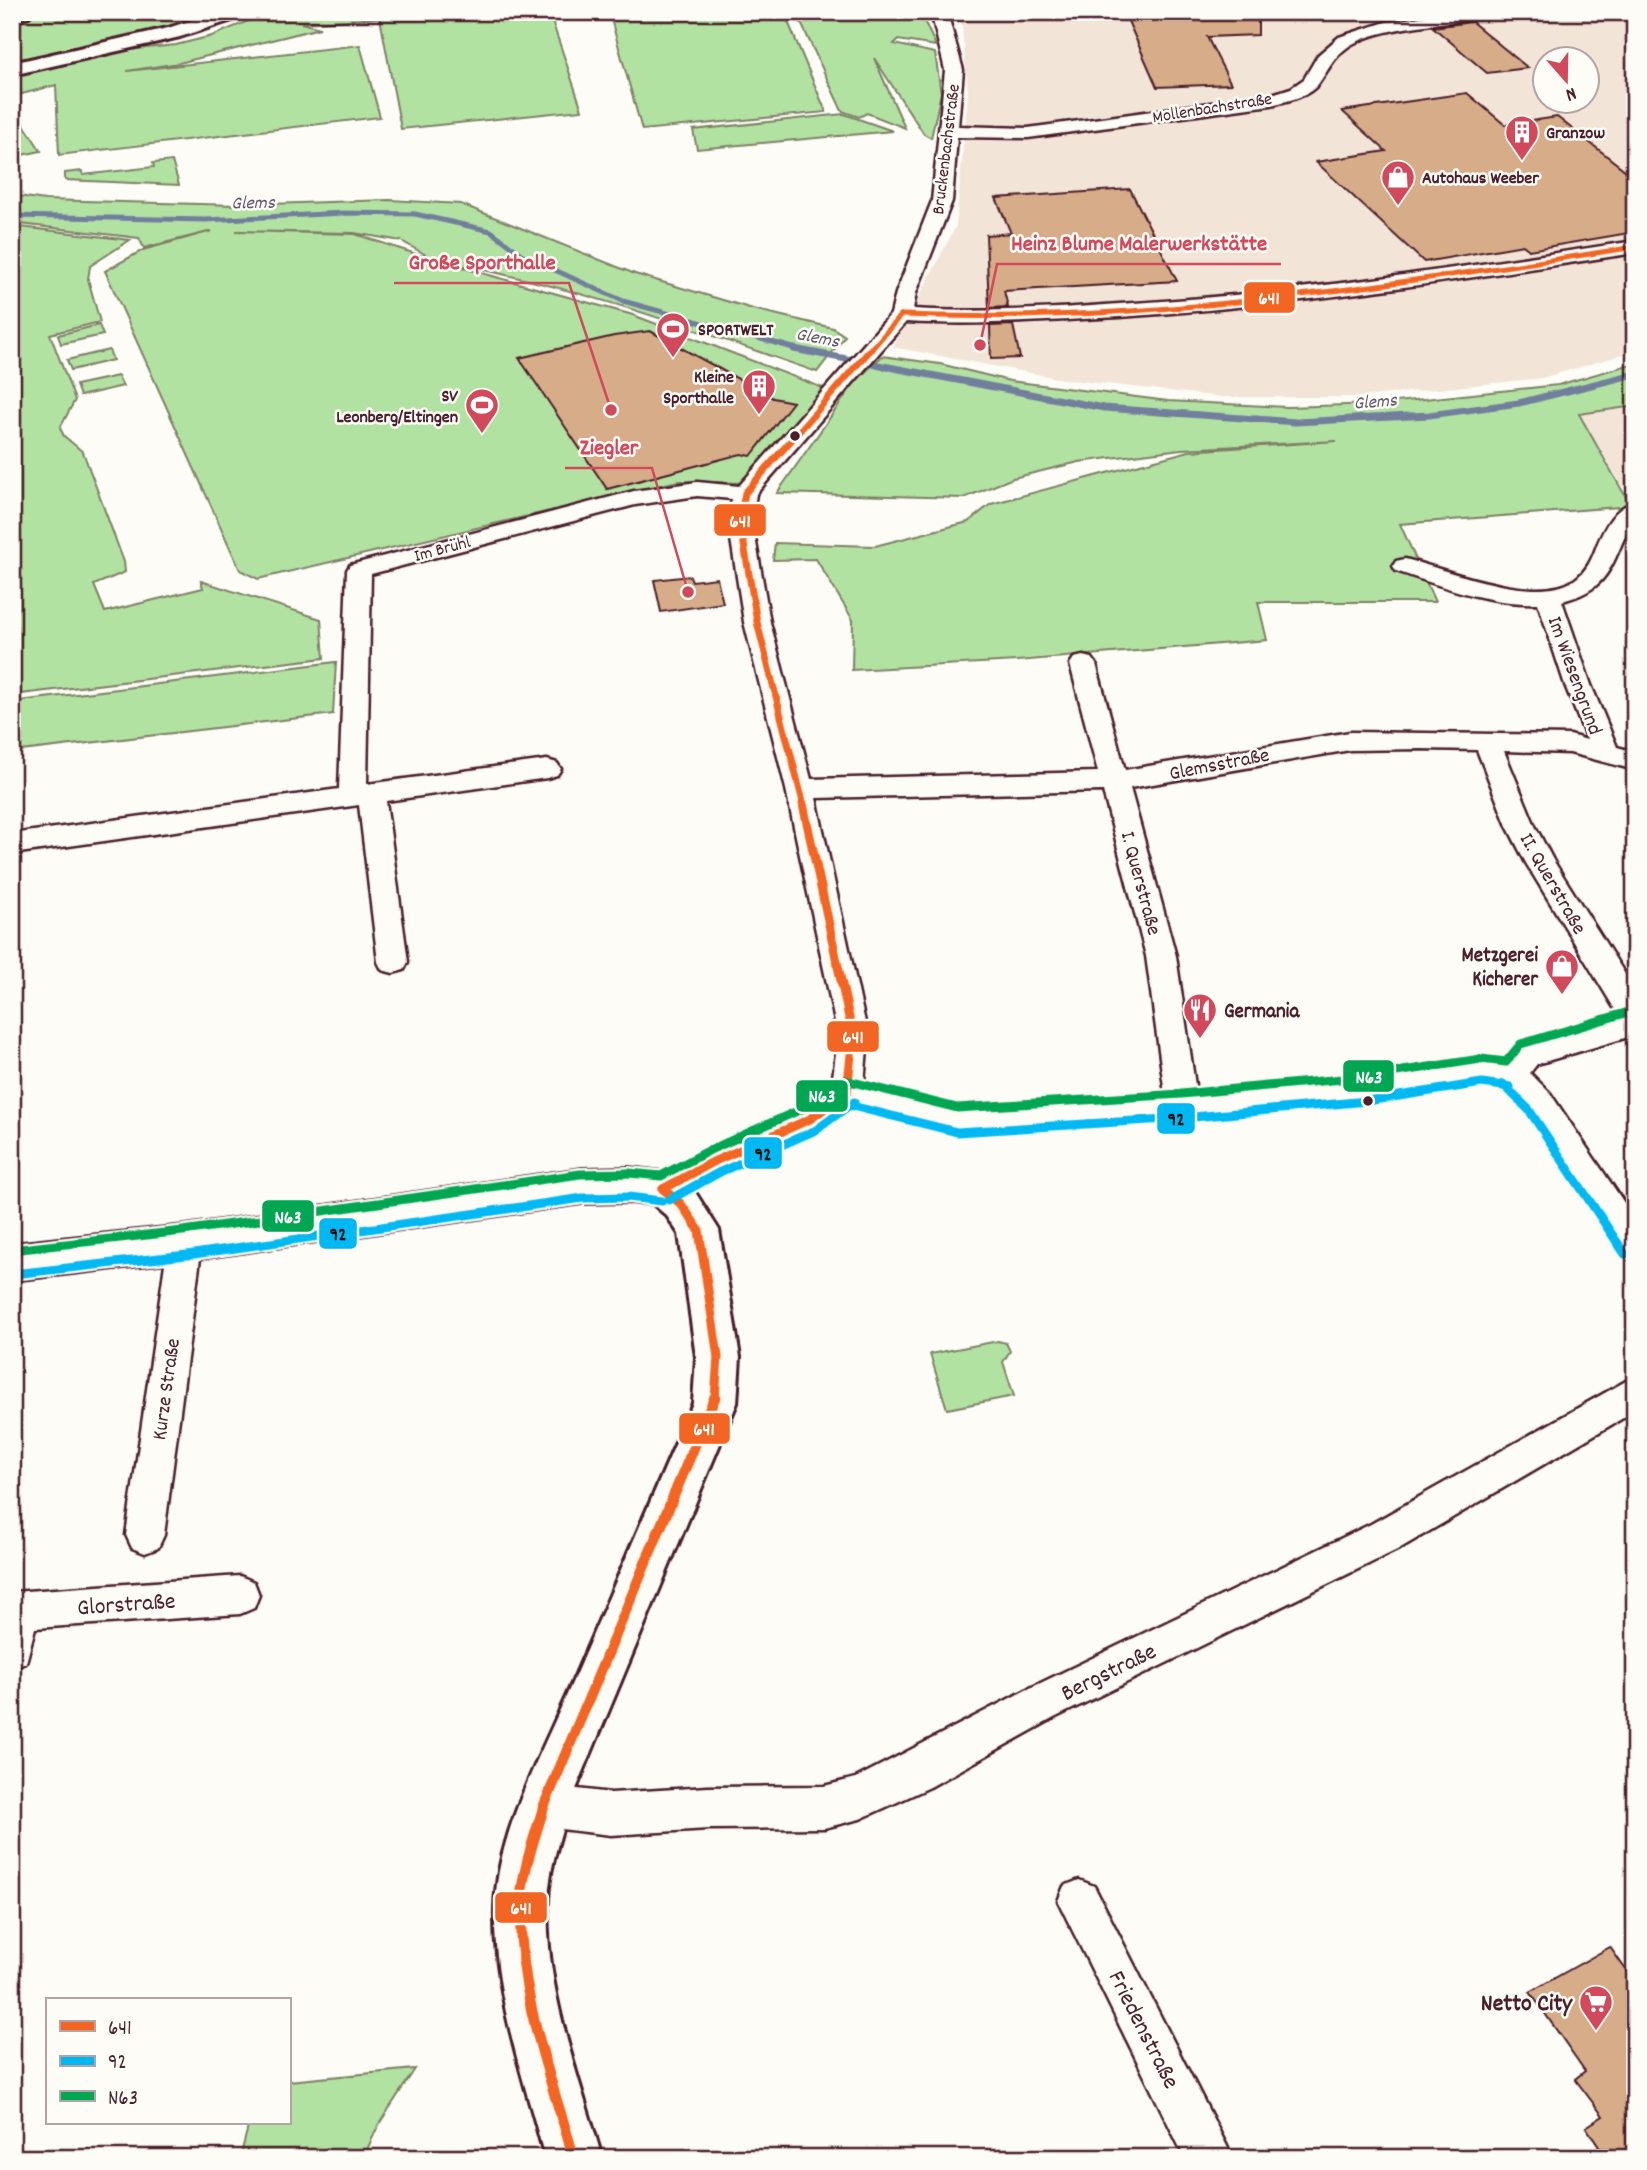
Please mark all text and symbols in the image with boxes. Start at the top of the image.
north arrow [1532,46,1602,116]
text: N [1562,78,1580,107]
street label: Bruckenbachstraße [927,83,968,216]
street label: Mollenbachstraße [1151,88,1274,131]
building icon: Granzow [1503,113,1541,162]
place label: Granzow [1546,122,1605,147]
shop icon: Autohaus Weeber [1379,158,1417,207]
place label: Autohaus Weeber [1422,167,1539,192]
water label: Glems [231,191,276,218]
callout: Heinz Blume Malerwerkstätte [997,220,1281,264]
text: Heinz Blume Malerwerkstätte [1011,229,1267,262]
callout: Große Sporthalle [394,239,569,283]
text: Große Sporthalle [408,248,556,281]
line badge: 641 [1243,281,1296,314]
text: 641 [1258,287,1280,314]
sports icon: SPORTWELT [654,310,692,359]
place label: SPORTWELT [698,319,774,344]
water label: Glems [793,322,842,357]
place label: Kleine Sporthalle [663,366,734,412]
building icon: Kleine Sporthalle [740,367,778,416]
place label: SV Leonberg/Eltingen [336,385,458,431]
sports icon: SV Leonberg/Eltingen [463,386,501,435]
water label: Glems [1352,388,1399,419]
callout: Ziegler [565,424,652,468]
unlabelled marker [788,429,802,443]
text: Ziegler [580,433,639,466]
line badge: 641 [713,503,767,537]
text: 641 [729,510,751,537]
street label: Im Brühl [412,531,474,570]
street label: Im Wiesengrund [1538,613,1609,740]
street label: Glemsstraße [1167,742,1272,790]
street label: I. Querstraße [1111,828,1167,939]
street label: II. Querstraße [1510,828,1593,941]
place label: Metzgerei Kicherer [1461,942,1539,996]
shop icon: Metzgerei Kicherer [1543,947,1581,996]
restaurant icon: Germania [1181,991,1219,1040]
place label: Germania [1224,998,1300,1028]
line badge: 641 [826,1020,880,1053]
text: 641 [842,1026,864,1053]
line badge: N63 [1342,1059,1395,1093]
text: N63 [1355,1066,1383,1093]
line badge: N63 [795,1079,849,1113]
text: N63 [808,1085,836,1112]
unlabelled marker [1361,1094,1375,1108]
line badge: 92 [1156,1102,1196,1135]
text: 92 [1167,1108,1185,1135]
line badge: 92 [743,1136,783,1170]
text: 92 [754,1143,772,1170]
line badge: N63 [261,1199,315,1233]
text: N63 [274,1206,302,1233]
line badge: 92 [318,1217,358,1250]
text: 92 [329,1223,347,1250]
street label: Kurze Straße [146,1337,190,1442]
line badge: 641 [678,1412,731,1445]
text: 641 [693,1418,715,1445]
street label: Glorstraße [76,1586,177,1626]
street label: Bergstraße [1056,1636,1163,1711]
line badge: 641 [494,1891,548,1924]
text: 641 [510,1897,532,1924]
street label: Friedenstraße [1098,1965,1187,2095]
supermarket icon: Netto City [1577,1983,1615,2032]
place label: Netto City [1481,1988,1573,2022]
legend [46,1998,290,2124]
text: 641 [108,2015,132,2045]
text: 92 [108,2049,127,2079]
text: N63 [108,2085,138,2115]

